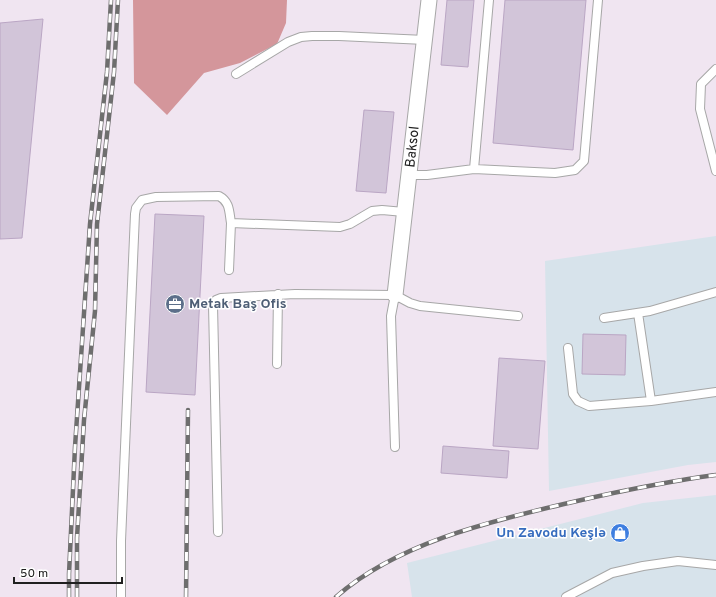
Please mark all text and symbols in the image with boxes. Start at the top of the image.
street label: Baksol [402,125,424,169]
office icon: Metak Baş Ofis [164,293,186,315]
place label: Metak Baş Ofis [189,296,287,313]
shop icon: Un Zavodu Keşlə [609,522,631,544]
place label: Un Zavodu Keşlə [496,525,606,542]
scale bar [14,559,122,585]
text: 50 m [20,566,48,582]

